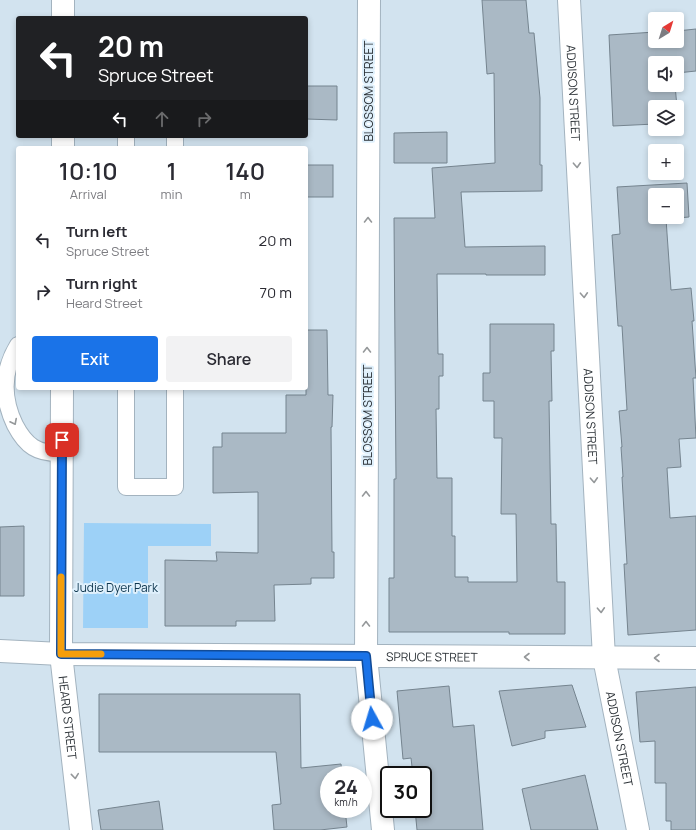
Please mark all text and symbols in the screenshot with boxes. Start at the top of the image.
north arrow [648,12,684,48]
map controls [648,12,684,224]
text: 20 m [98,27,164,65]
icon: left [32,32,84,84]
street label: BLOSSOM STREET [360,40,377,142]
street label: ADDISON STREET [563,44,585,142]
button: sound [648,56,684,92]
text: Spruce Street [98,63,214,87]
button: layers [648,100,684,136]
icon: left [109,108,131,130]
icon: ahead [151,108,173,130]
icon: right [193,108,215,130]
button: + [648,144,684,180]
text: 10:10 [59,154,118,187]
text: 1 [166,154,177,187]
text: 140 [225,154,265,187]
one-way arrow [573,162,582,168]
text: Arrival [70,185,107,203]
text: min [161,185,182,203]
text: m [240,185,251,203]
button: − [648,188,684,224]
one-way arrow [364,217,372,223]
text: Turn left [66,221,128,242]
icon: left [32,229,54,251]
text: 20 m [259,230,292,251]
text: Spruce Street [66,242,150,260]
text: Turn right [66,273,137,294]
icon: right [32,281,54,303]
text: 70 m [260,282,292,303]
one-way arrow [580,292,589,298]
text: Heard Street [66,294,143,312]
button: Exit [32,336,158,382]
button: Share [166,336,292,382]
one-way arrow [363,347,371,353]
street label: BLOSSOM STREET [359,364,376,466]
street label: ADDISON STREET [580,368,602,466]
one-way arrow [9,418,17,425]
pin [45,423,79,457]
icon: arrive [51,429,73,451]
one-way arrow [590,477,599,483]
one-way arrow [362,491,370,497]
park label: Judie Dyer Park [74,579,159,596]
one-way arrow [597,607,606,613]
one-way arrow [362,621,370,627]
street label: SPRUCE STREET [386,648,479,665]
one-way arrow [524,653,530,661]
one-way arrow [654,654,660,662]
street label: HEARD STREET [55,675,81,761]
street label: ADDISON STREET [602,690,638,788]
position arrow [351,698,393,740]
speed limit sign: 30 [380,766,432,818]
one-way arrow [70,773,79,779]
text: 24 [334,773,358,800]
text: km/h [334,795,358,809]

